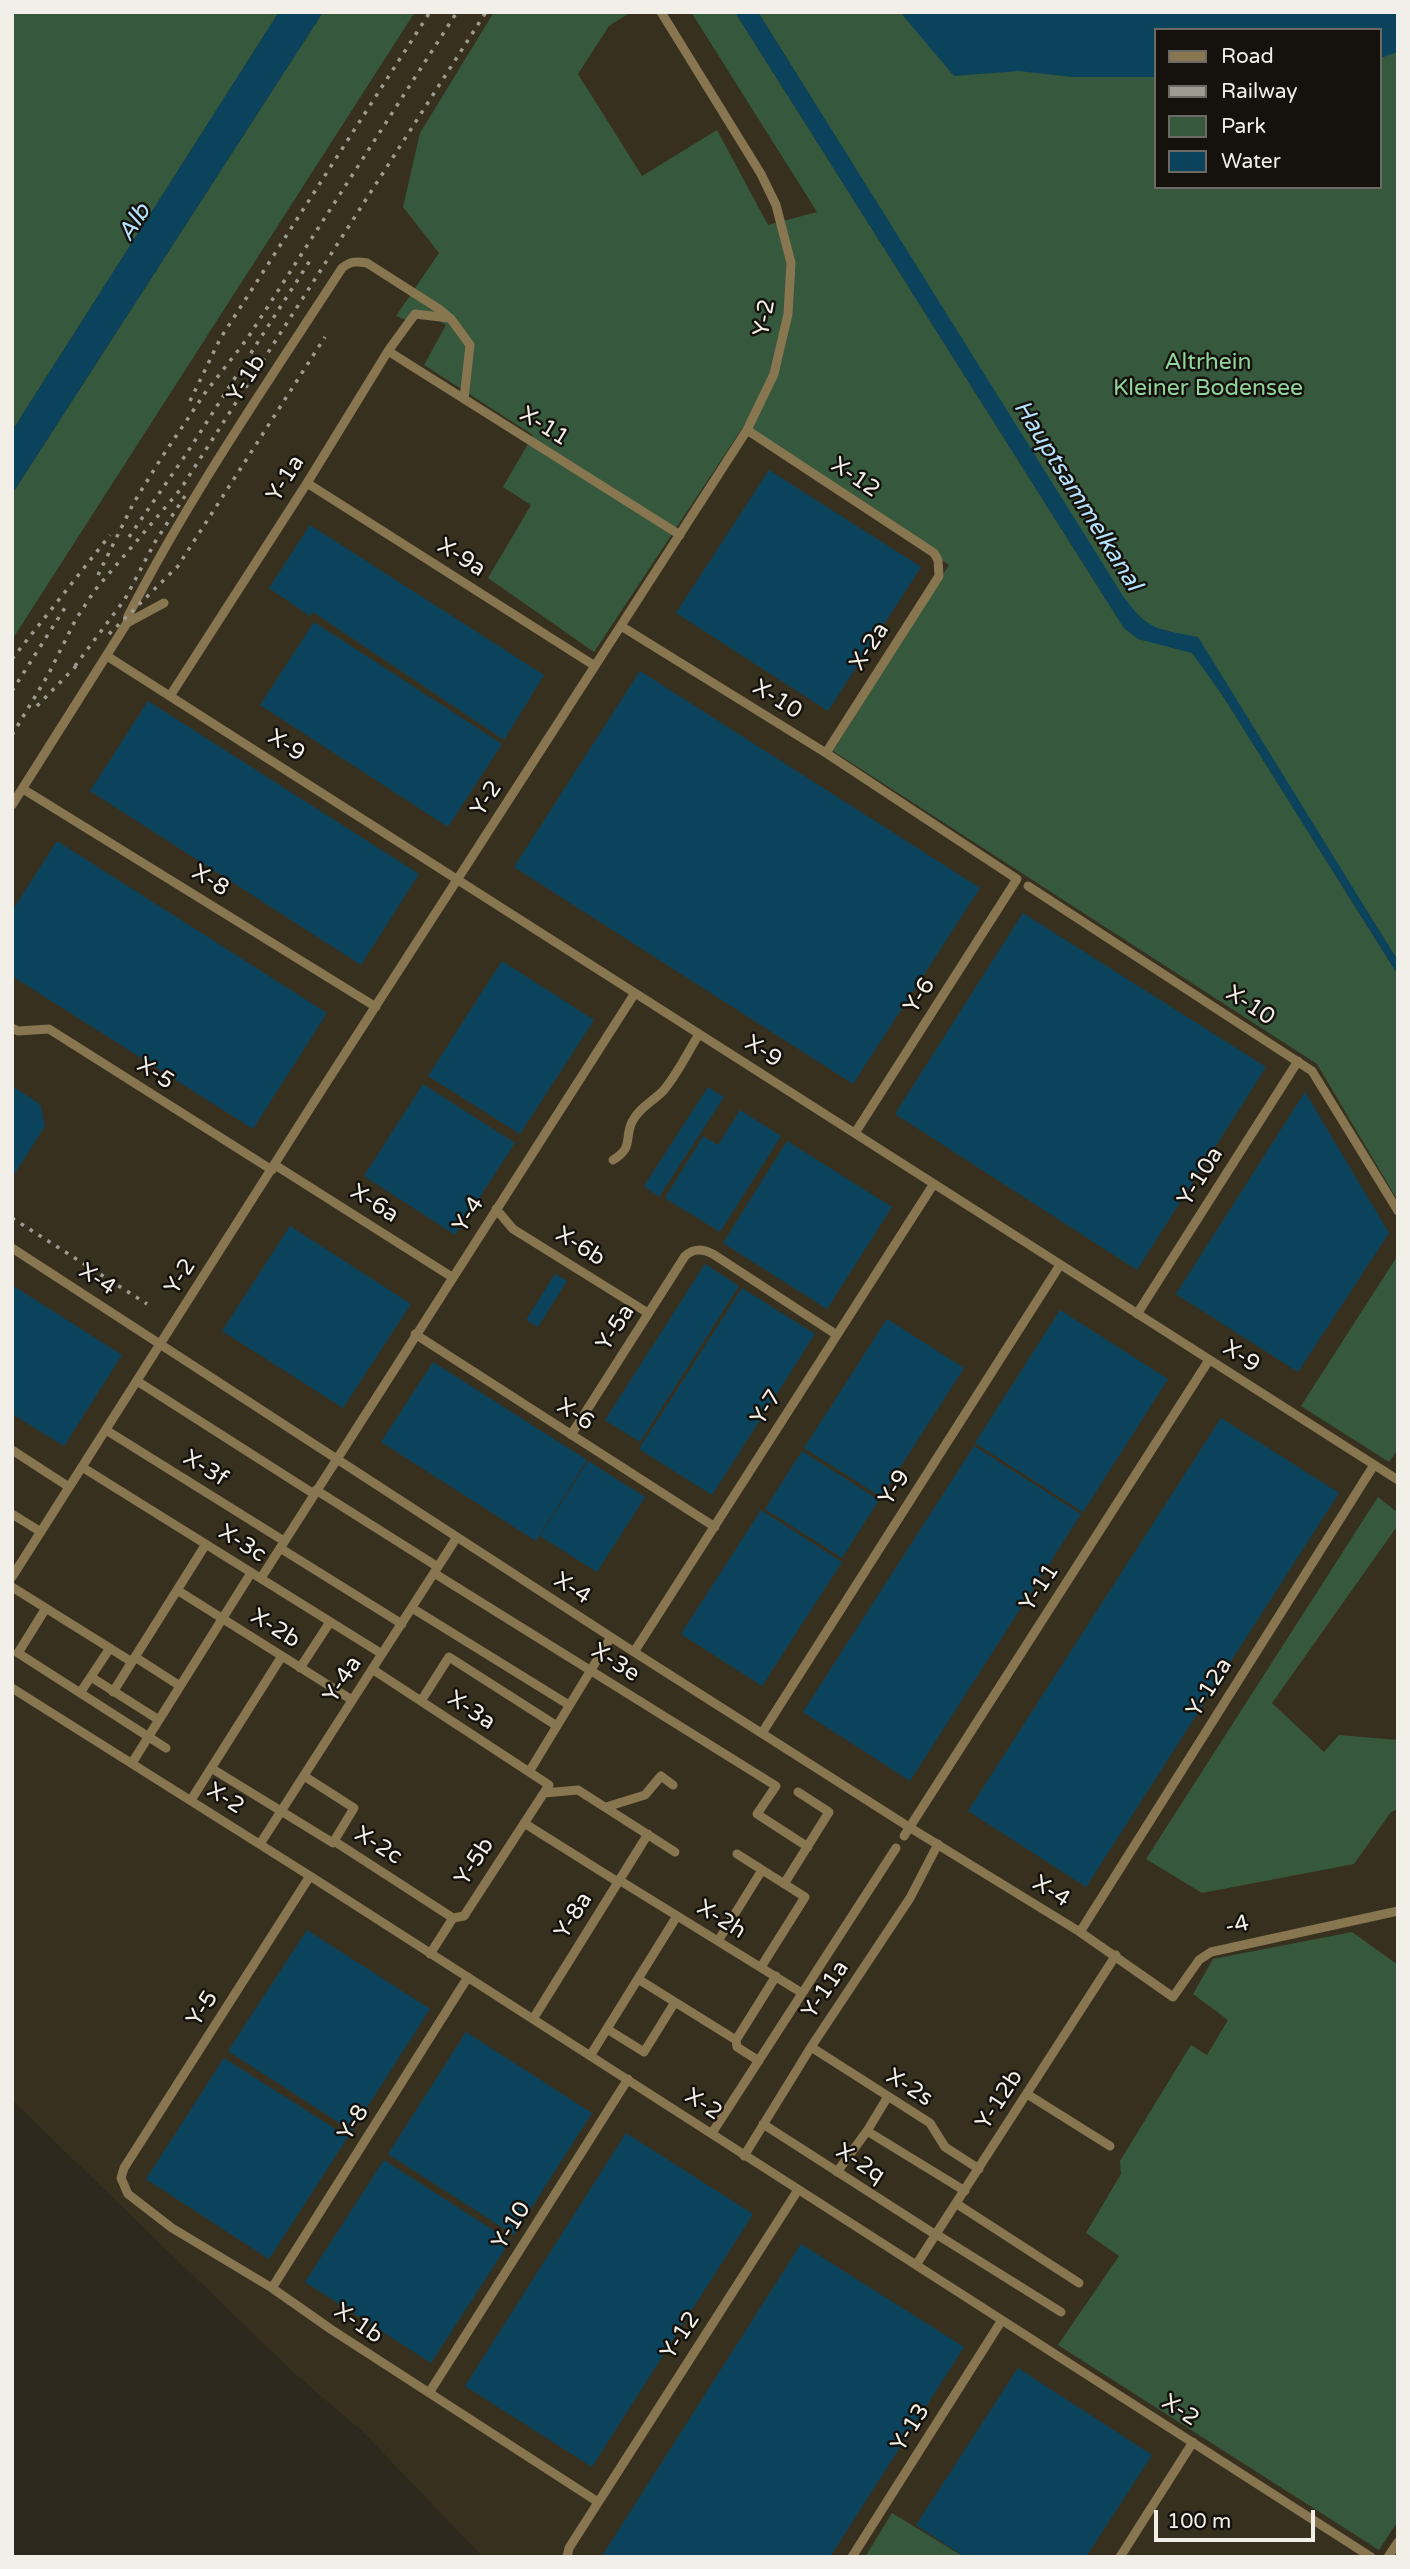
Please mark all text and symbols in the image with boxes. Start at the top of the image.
legend [1154,28,1382,189]
text: Road [1221,44,1274,69]
text: Railway [1221,79,1298,104]
text: Park [1221,114,1266,139]
text: Water [1221,149,1281,174]
water label: Alb [112,199,158,247]
street label: Y-2 [748,297,782,339]
park label: Altrhein Kleiner Bodensee [1113,349,1303,403]
street label: Y-1b [222,350,272,408]
water label: Hauptsammelkanal [1007,395,1147,597]
street label: X-11 [514,401,574,453]
street label: Y-1a [261,451,311,507]
street label: X-12 [825,452,885,504]
street label: X-9a [432,533,490,583]
street label: X-2a [844,618,896,676]
street label: X-10 [747,674,807,726]
street label: X-9 [262,724,310,768]
street label: Y-2 [465,776,509,822]
street label: X-8 [186,859,234,903]
street label: Y-6 [898,973,942,1019]
street label: X-10 [1220,980,1280,1032]
street label: X-9 [739,1030,787,1074]
street label: X-5 [131,1052,179,1096]
street label: Y-10a [1172,1142,1230,1212]
street label: X-6a [345,1179,403,1229]
street label: Y-4 [447,1192,491,1238]
street label: X-6b [550,1221,610,1273]
street label: Y-2 [159,1254,203,1300]
street label: X-4 [73,1258,121,1302]
street label: Y-5a [591,1300,641,1356]
street label: X-9 [1217,1335,1265,1379]
street label: Y-7 [745,1385,789,1431]
street label: X-6 [551,1393,599,1437]
street label: X-3f [178,1445,232,1493]
street label: Y-9 [873,1465,917,1511]
street label: X-3c [213,1519,271,1569]
street label: Y-11 [1014,1559,1066,1617]
street label: X-4 [548,1567,596,1611]
street label: X-2b [245,1603,305,1655]
street label: X-3e [586,1638,644,1688]
street label: Y-4a [318,1651,368,1709]
street label: Y-12a [1181,1653,1239,1723]
street label: X-3a [442,1685,500,1737]
street label: X-2 [201,1777,249,1821]
street label: X-2c [349,1821,407,1871]
street label: Y-5b [449,1833,501,1891]
street label: X-4 [1027,1870,1075,1914]
street label: Y-8a [549,1888,599,1944]
street label: X-2h [691,1894,751,1946]
street label: -4 [1222,1910,1252,1942]
street label: Y-11a [797,1956,855,2024]
street label: Y-5 [181,1986,225,2032]
street label: X-2s [881,2063,937,2113]
street label: Y-12b [970,2065,1030,2135]
street label: X-2 [679,2083,727,2127]
street label: Y-8 [332,2100,376,2146]
street label: X-2q [830,2138,890,2190]
street label: Y-10 [487,2197,537,2255]
street label: X-1b [328,2298,388,2350]
street label: Y-12 [655,2307,707,2365]
street label: X-2 [1156,2389,1204,2433]
street label: Y-13 [886,2399,936,2457]
scale bar [1158,2496,1319,2540]
text: 100 m [1167,2509,1231,2534]

